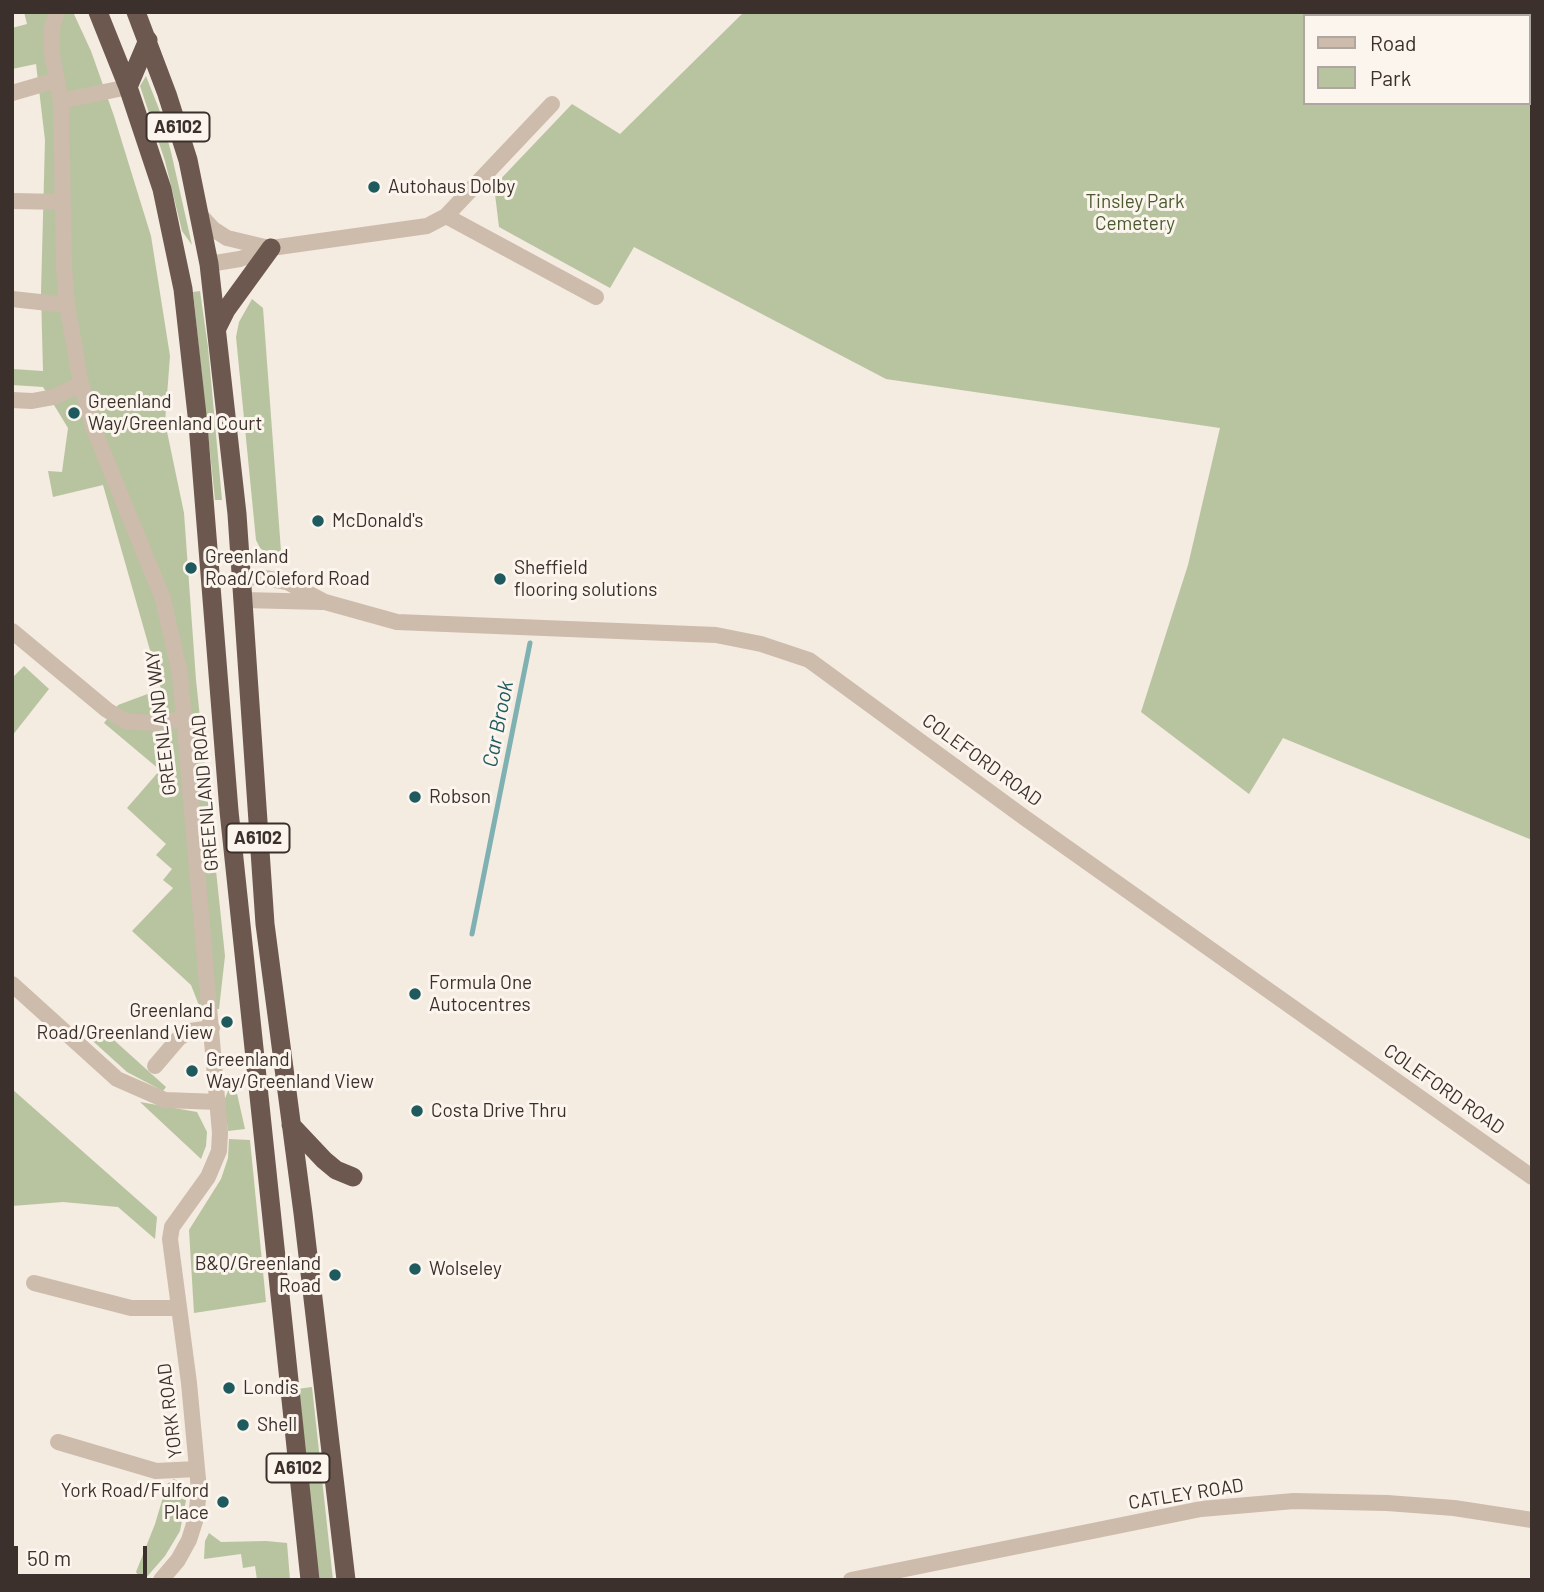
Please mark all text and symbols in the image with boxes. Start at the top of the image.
legend [1302,14,1530,105]
text: Road [1370,30,1416,55]
text: Park [1370,65,1411,90]
road number: A6102 [146,112,210,142]
place label: Autohaus Dolby [388,176,515,198]
marker: Autohaus Dolby [366,179,382,195]
park label: Tinsley Park Cemetery [1086,191,1184,235]
place label: Greenland Way/Greenland Court [88,391,262,435]
marker: Greenland Way/Greenland Court [66,405,82,421]
place label: McDonald's [332,510,423,532]
marker: McDonald's [310,513,326,529]
place label: Greenland Road/Coleford Road [205,546,370,590]
place label: Sheffield flooring solutions [514,557,657,601]
marker: Greenland Road/Coleford Road [183,560,199,576]
marker: Sheffield flooring solutions [492,571,508,587]
street label: GREENLAND WAY [141,649,181,797]
water label: Car Brook [477,679,519,769]
street label: COLEFORD ROAD [918,709,1046,811]
street label: GREENLAND ROAD [187,714,223,872]
place label: Robson [429,786,491,808]
marker: Robson [407,789,423,805]
road number: A6102 [226,824,290,852]
place label: Formula One Autocentres [429,972,532,1016]
marker: Formula One Autocentres [407,986,423,1002]
place label: Greenland Road/Greenland View [37,1000,213,1044]
marker: Greenland Road/Greenland View [219,1014,235,1030]
street label: COLEFORD ROAD [1379,1039,1509,1139]
place label: Greenland Way/Greenland View [206,1049,374,1093]
marker: Greenland Way/Greenland View [184,1063,200,1079]
place label: Costa Drive Thru [431,1100,567,1122]
marker: Costa Drive Thru [409,1103,425,1119]
place label: B&Q/Greenland Road [195,1253,321,1297]
place label: Wolseley [429,1258,502,1280]
marker: Wolseley [407,1261,423,1277]
marker: B&Q/Greenland Road [327,1267,343,1283]
street label: YORK ROAD [153,1362,187,1460]
place label: Londis [243,1377,299,1399]
marker: Londis [221,1380,237,1396]
place label: Shell [257,1414,297,1436]
marker: Shell [235,1417,251,1433]
road number: A6102 [266,1454,330,1483]
street label: CATLEY ROAD [1127,1474,1245,1514]
place label: York Road/Fulford Place [61,1480,209,1524]
marker: York Road/Fulford Place [215,1494,231,1510]
scale bar [18,1532,150,1576]
text: 50 m [27,1545,71,1570]

